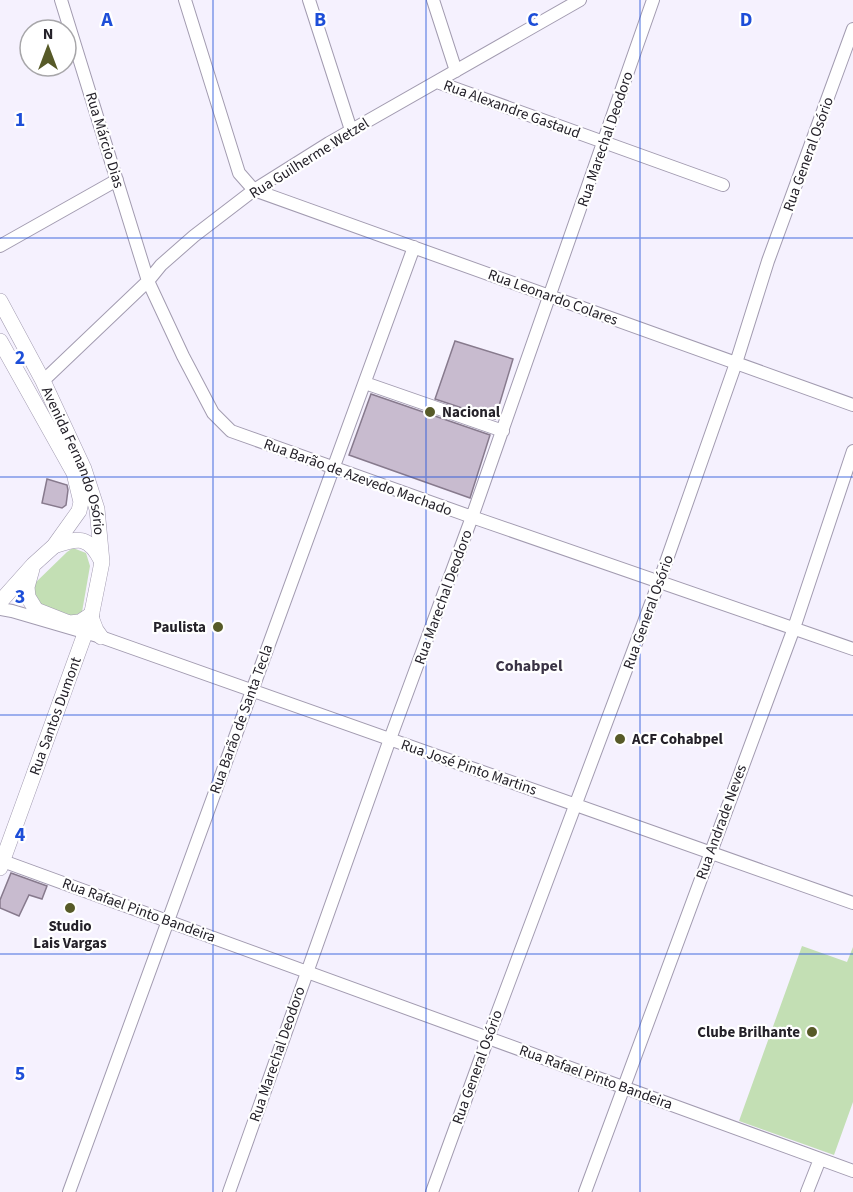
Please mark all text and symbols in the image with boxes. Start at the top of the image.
text: A [100,6,113,34]
text: B [314,6,326,34]
text: C [527,6,539,34]
text: D [740,6,752,34]
north arrow [18,18,78,78]
text: N [43,23,53,45]
street label: Rua Marechal Deodoro [572,69,639,210]
street label: Rua Alexandre Gastaud [440,75,583,144]
street label: Rua Márcio Dias [80,90,129,191]
street label: Rua General Osório [778,94,839,214]
text: 1 [15,106,25,134]
street label: Rua Guilherme Wetzel [245,113,373,204]
street label: Rua Leonardo Colares [485,264,621,331]
text: 2 [15,344,25,372]
street label: Avenida Fernando Osório [36,383,109,536]
place label: Nacional [442,402,501,423]
marker: Nacional [423,405,437,419]
street label: Rua Barão de Azevedo Machado [261,434,455,521]
street label: Rua Marechal Deodoro [409,527,478,668]
street label: Rua General Osório [618,552,679,672]
text: 3 [15,583,25,611]
place label: Paulista [153,617,206,638]
marker: Paulista [211,620,225,634]
street label: Rua Barão de Santa Tecla [205,641,278,797]
street label: Rua Santos Dumont [24,654,87,778]
district label: Cohabpel [496,655,563,677]
place label: ACF Cohabpel [631,729,724,750]
marker: ACF Cohabpel [613,732,627,746]
street label: Rua José Pinto Martins [398,734,540,801]
street label: Rua Andrade Neves [691,762,752,883]
text: 4 [15,821,26,849]
street label: Rua Rafael Pinto Bandeira [59,873,219,948]
marker: Studio Lais Vargas [63,901,77,915]
place label: Studio Lais Vargas [33,916,107,954]
street label: Rua Marechal Deodoro [244,984,311,1125]
street label: Rua General Osório [447,1007,508,1127]
place label: Clube Brilhante [697,1022,800,1043]
marker: Clube Brilhante [805,1025,819,1039]
street label: Rua Rafael Pinto Bandeira [516,1040,676,1115]
text: 5 [15,1060,25,1088]

